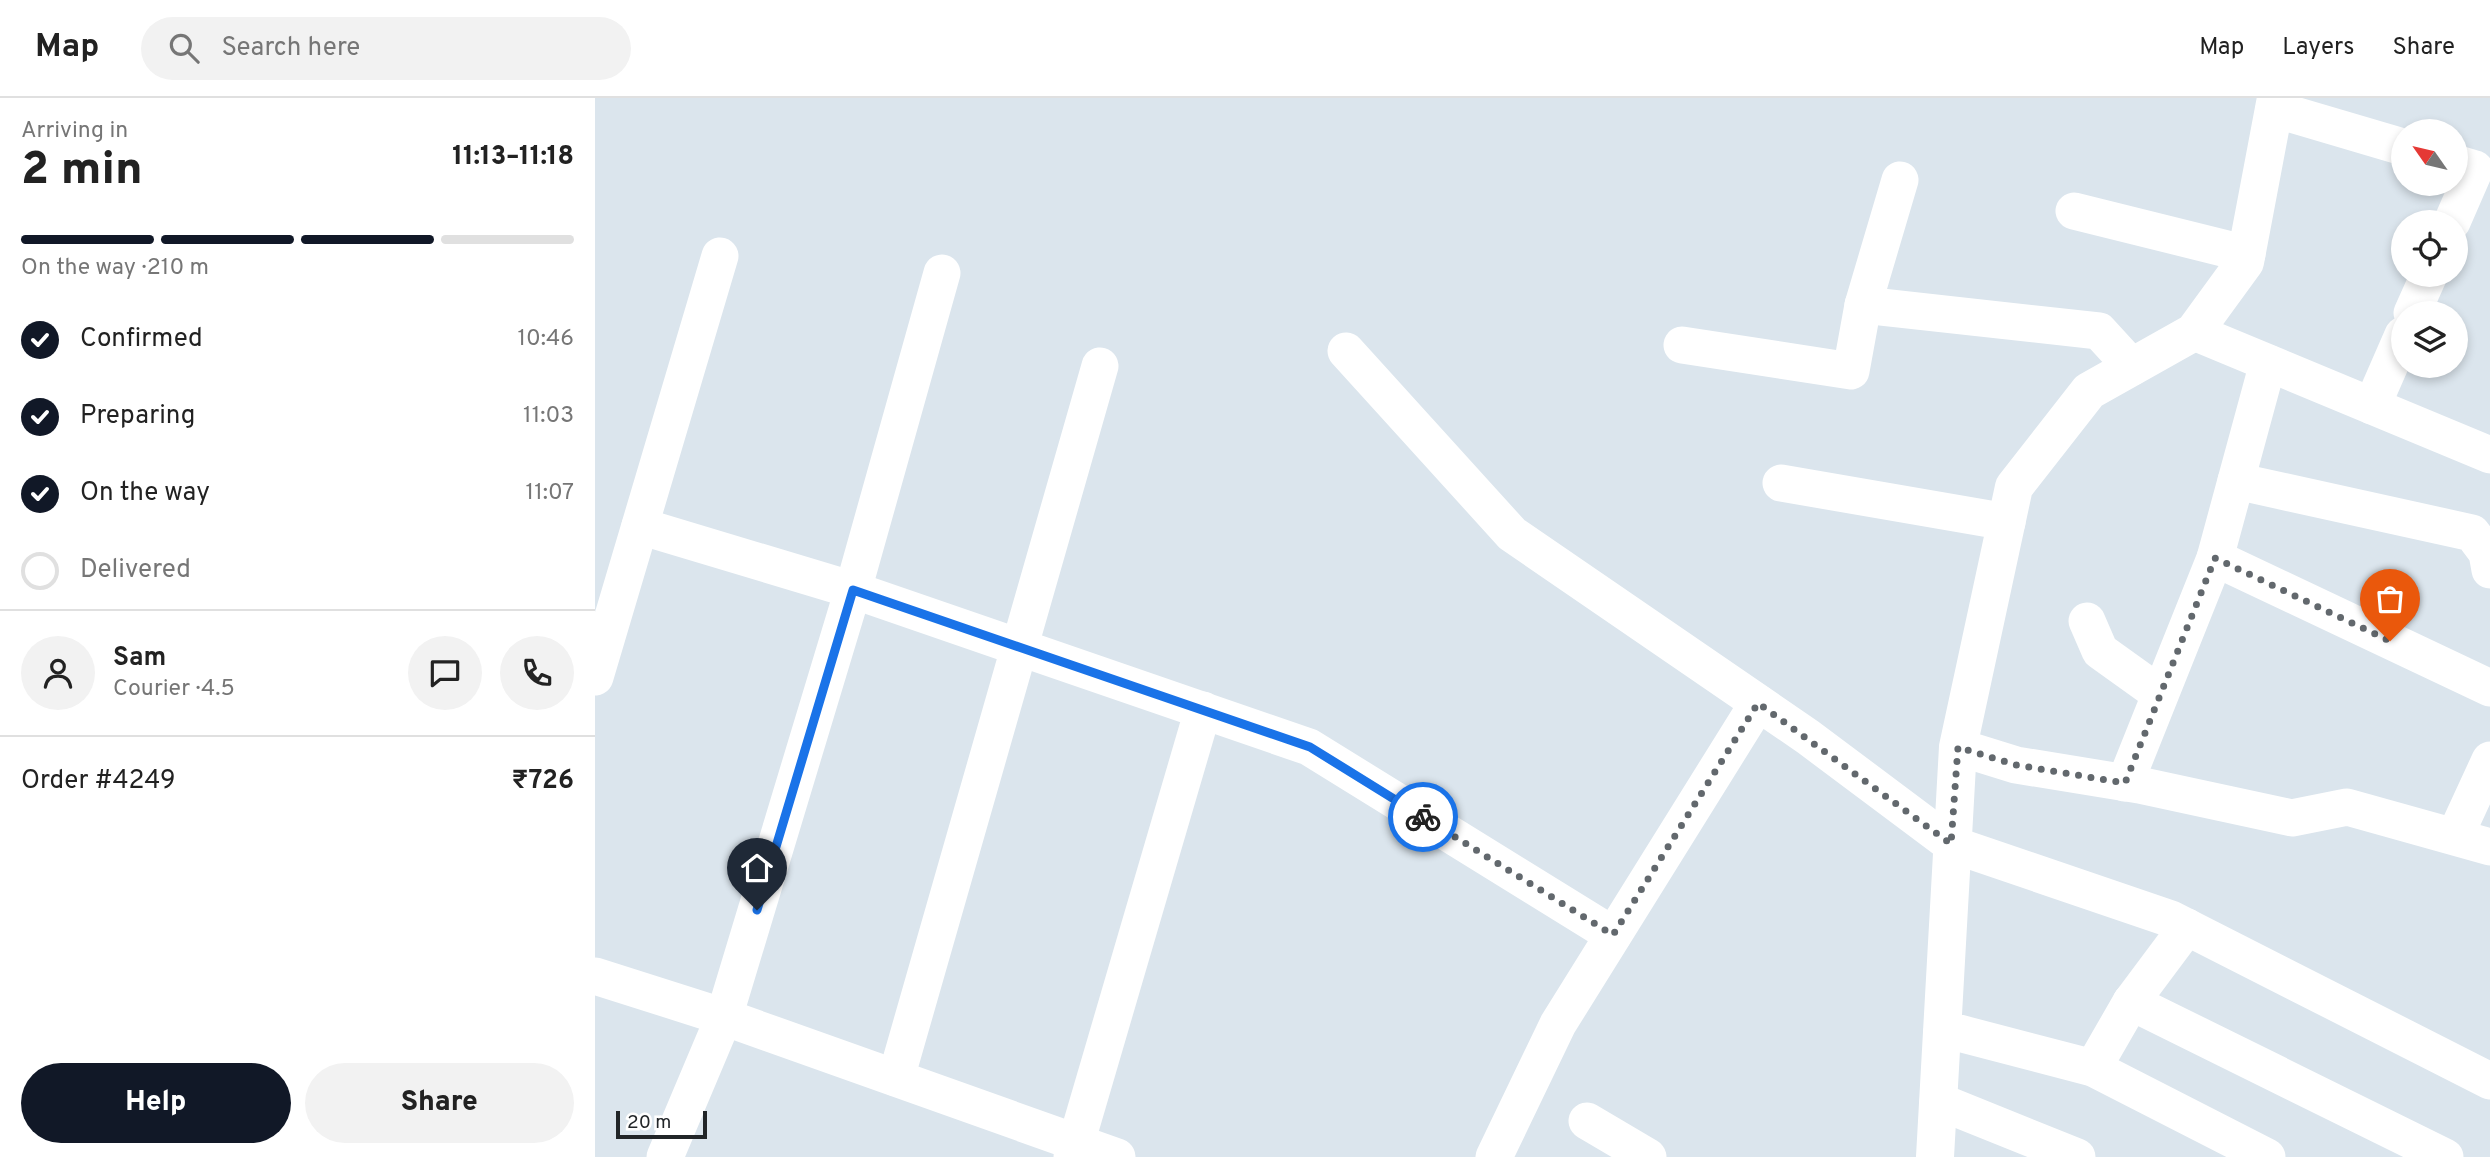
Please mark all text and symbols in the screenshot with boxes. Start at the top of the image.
search box [141,17,631,80]
text: Map [35,27,99,69]
icon: search [165,29,203,67]
text: Search here [221,32,360,65]
text: Map [2199,33,2244,63]
text: Layers [2282,33,2354,63]
text: Share [2392,33,2455,63]
text: Arriving in [21,117,128,146]
north arrow [2391,119,2467,196]
map controls [2391,119,2468,378]
text: 11:13–11:18 [452,141,574,174]
text: 2 min [21,142,143,201]
button: locate [2391,210,2468,287]
text: On the way · 210 m [21,254,209,283]
button: layers [2391,301,2468,378]
icon: check [21,321,59,359]
text: Confirmed [80,323,203,356]
text: 10:46 [517,325,574,354]
icon: check [21,398,59,436]
text: Preparing [80,400,195,433]
text: 11:03 [523,402,574,431]
icon: check [21,475,59,513]
text: On the way [80,477,210,510]
text: 11:07 [526,479,574,508]
text: Delivered [80,554,191,587]
pin [2360,569,2420,641]
icon: bag [2371,580,2409,618]
button: person [21,636,95,710]
button: chat [408,636,482,710]
button: phone [500,636,574,710]
text: Sam [113,642,166,675]
text: Courier · 4.5 [113,675,235,704]
text: Order #4249 [21,765,175,798]
text: ₹726 [511,765,574,798]
courier [1388,782,1458,852]
icon: bike [1404,798,1442,836]
pin [727,838,787,910]
icon: home [738,849,776,887]
button: Help [21,1063,291,1143]
button: Share [305,1063,574,1143]
scale bar [616,1108,707,1140]
text: 20 m [627,1111,671,1135]

